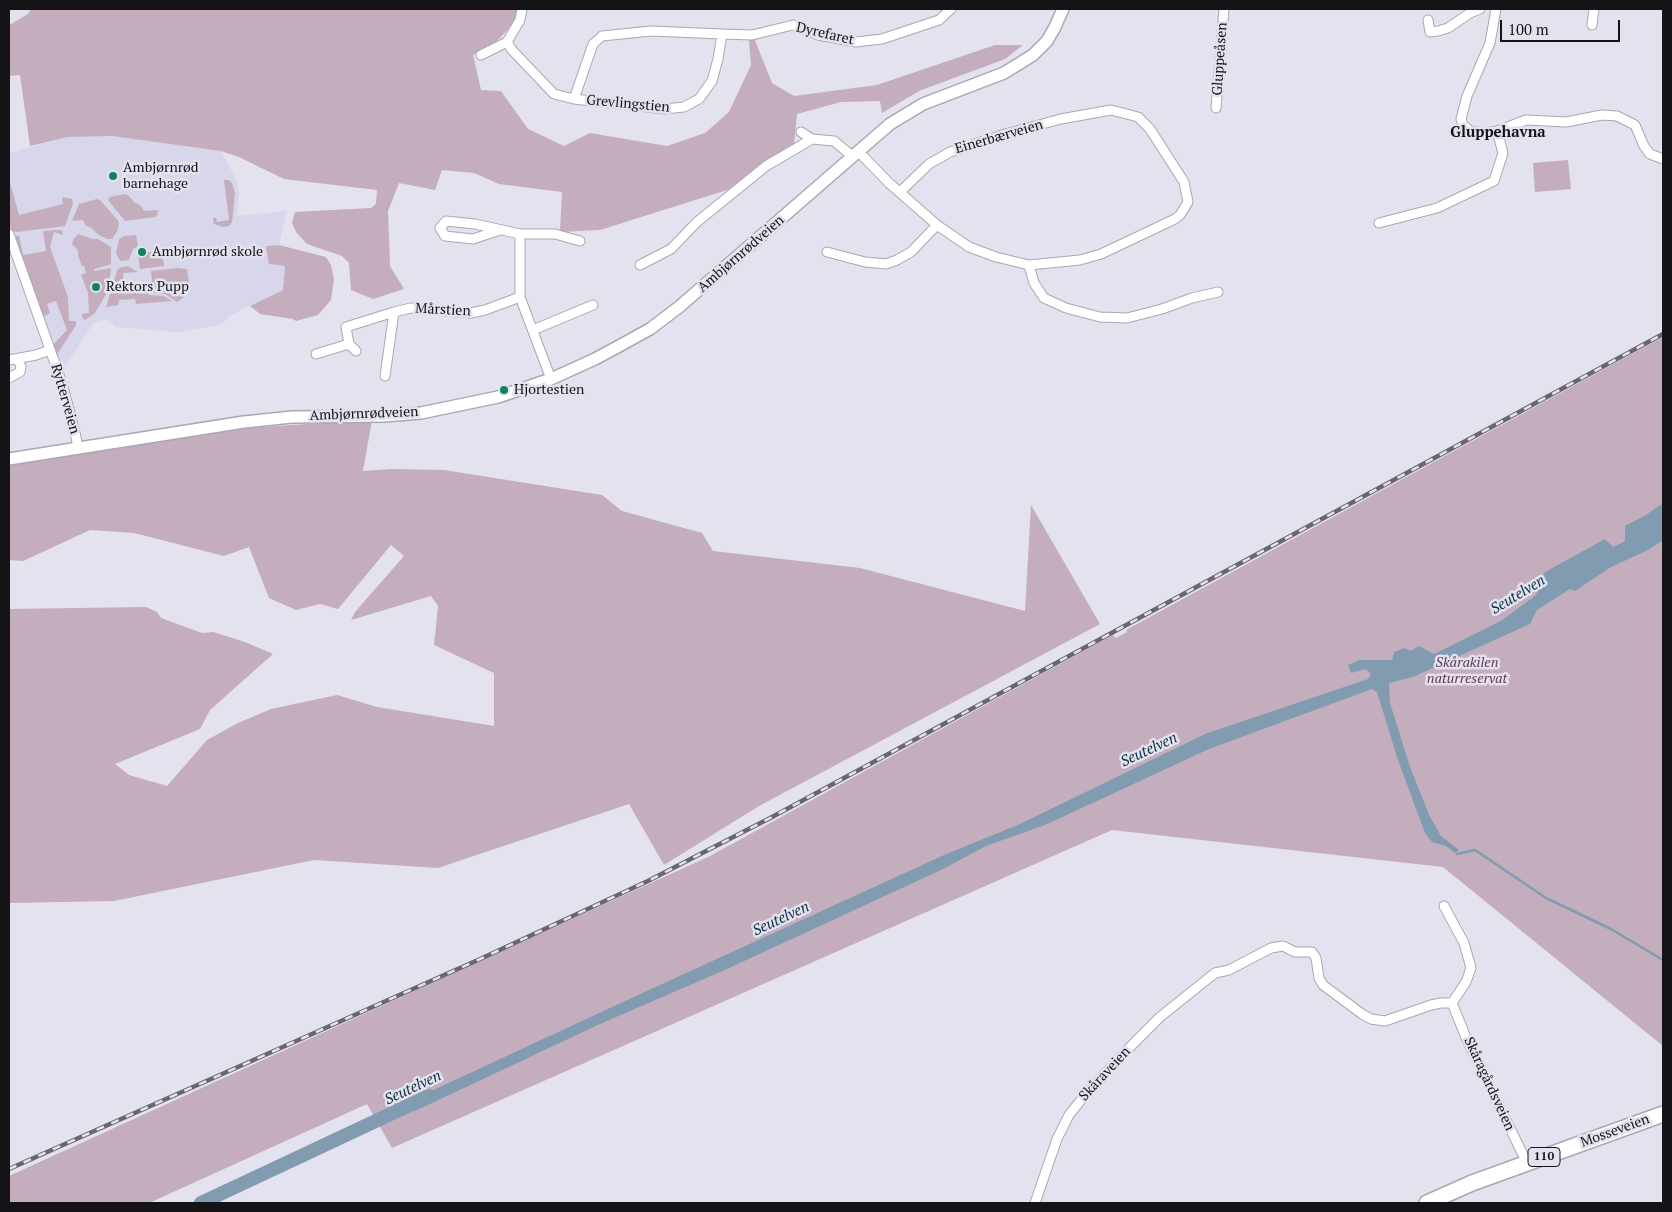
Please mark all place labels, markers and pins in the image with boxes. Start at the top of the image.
place label: Ambjørnrød barnehage [123,160,199,192]
marker: Ambjørnrød barnehage [107,170,119,182]
place label: Ambjørnrød skole [152,244,263,260]
marker: Ambjørnrød skole [136,246,148,258]
place label: Rektors Pupp [106,279,189,295]
marker: Rektors Pupp [90,281,102,293]
place label: Hjortestien [514,382,584,398]
marker: Hjortestien [498,384,510,396]

